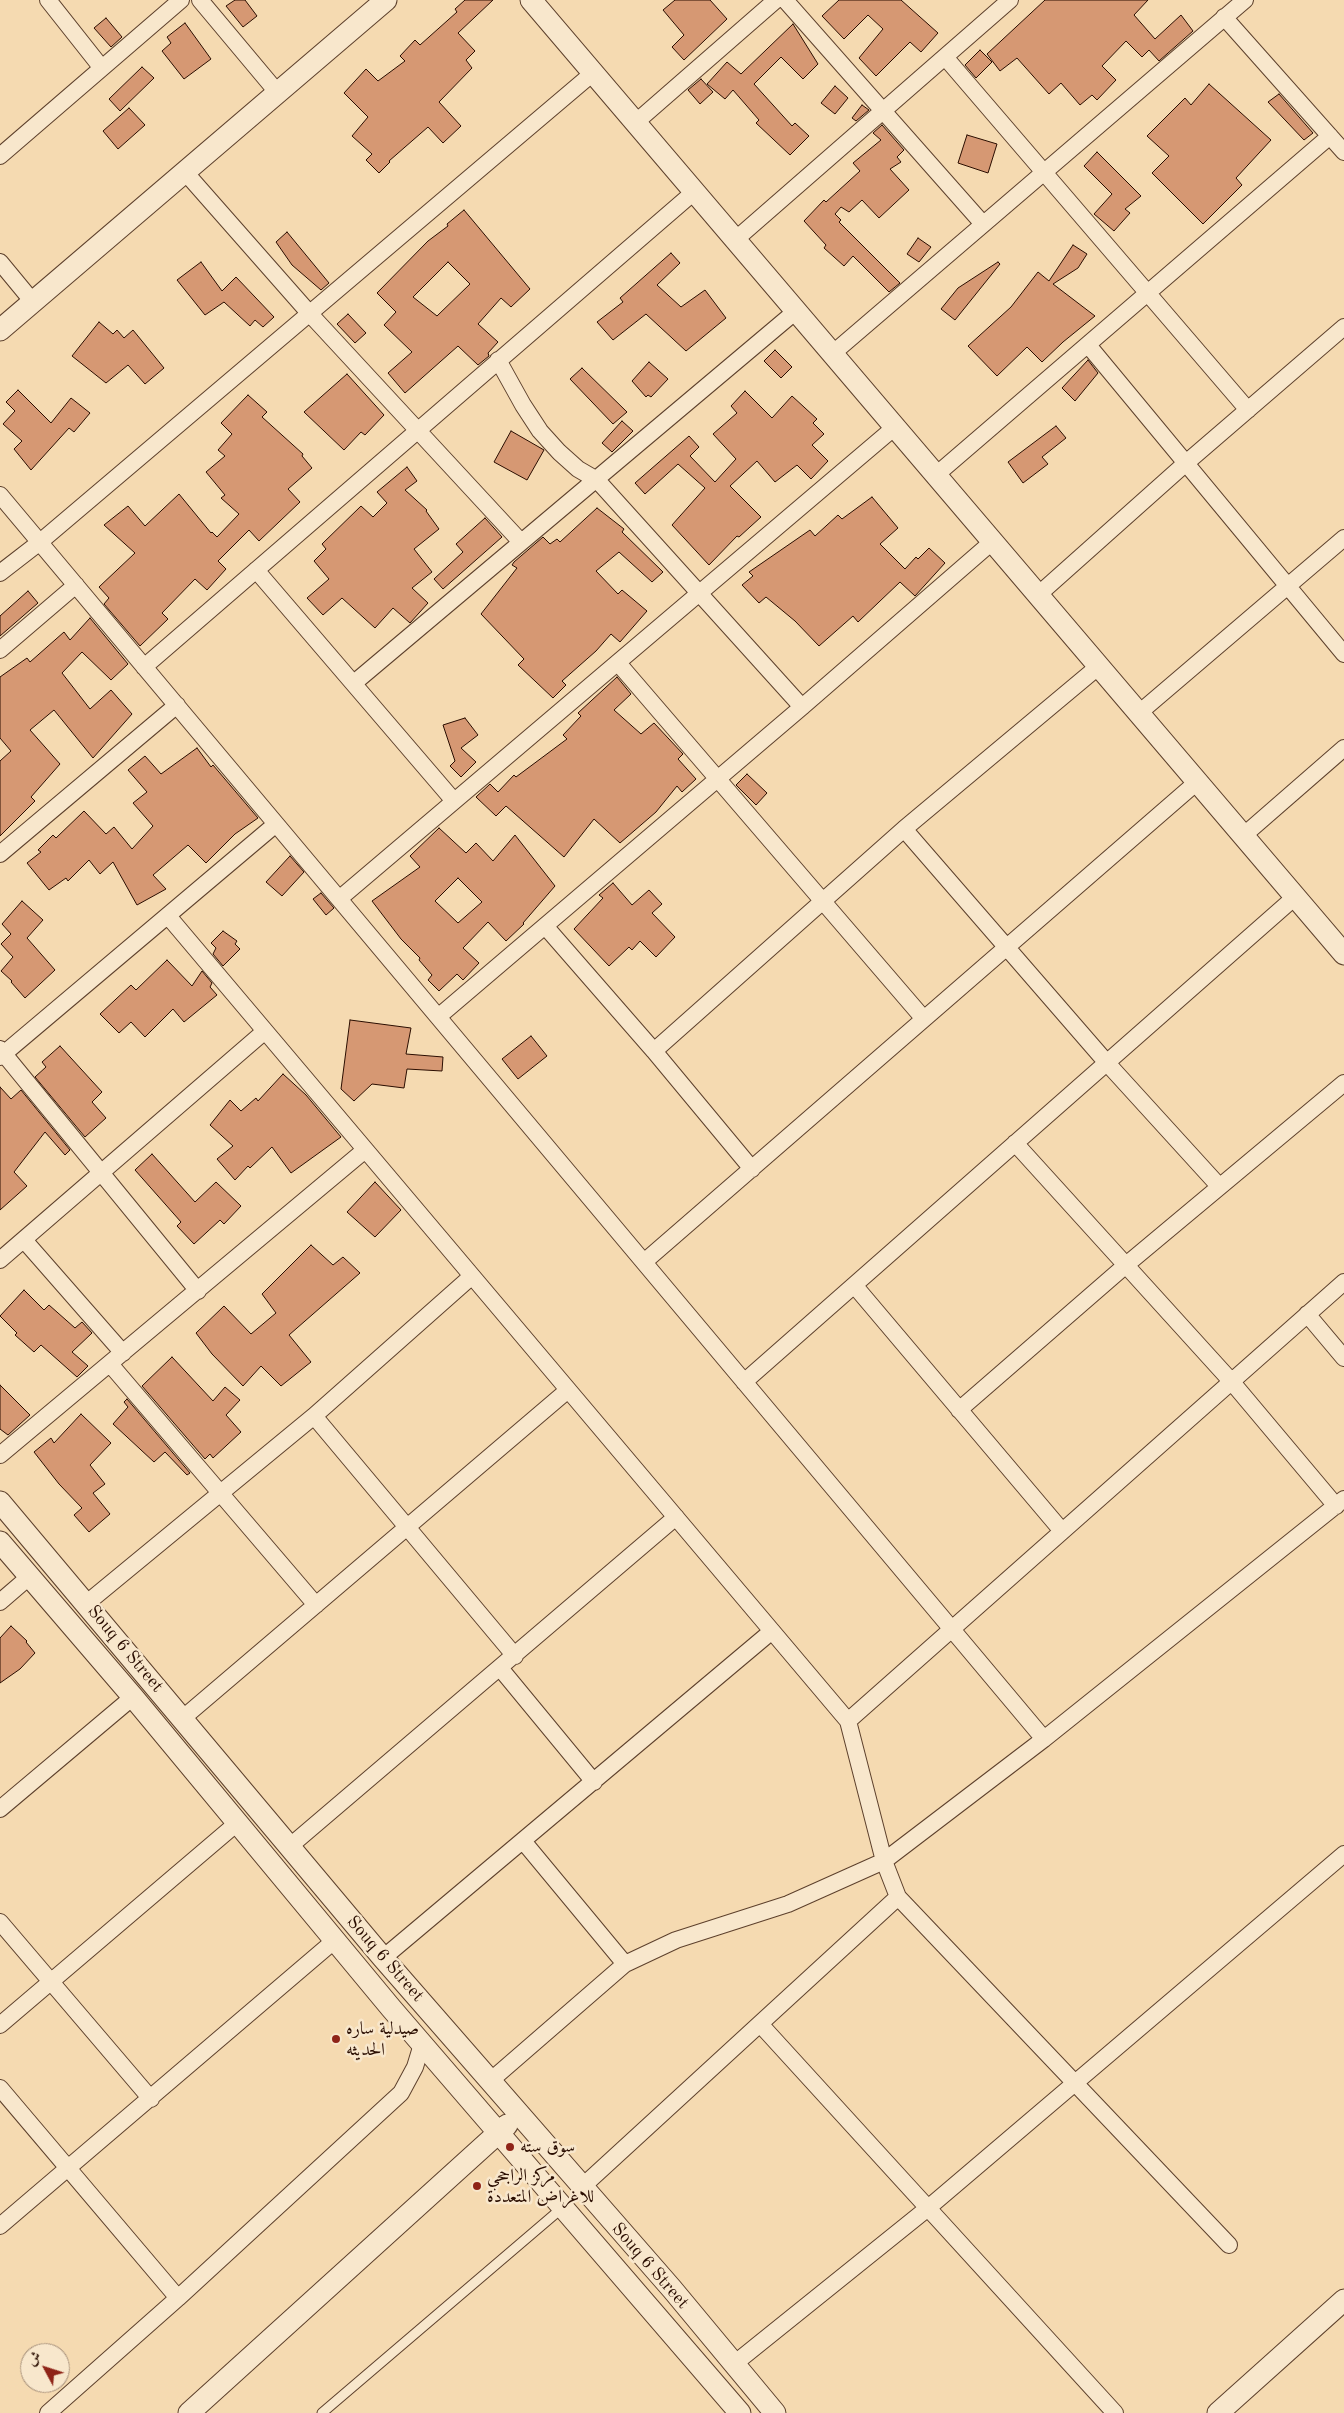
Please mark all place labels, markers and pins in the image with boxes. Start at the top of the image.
place label: صيدلية ساره الحديثه [346,2018,419,2060]
marker: صيدلية ساره الحديثه [330,2033,342,2045]
place label: سوق سته [520,2136,575,2158]
marker: سوق سته [504,2141,516,2153]
place label: مركز الراجحي للاغراض المتعددة [487,2165,594,2208]
marker: مركز الراجحي للاغراض المتعددة [471,2180,483,2192]

